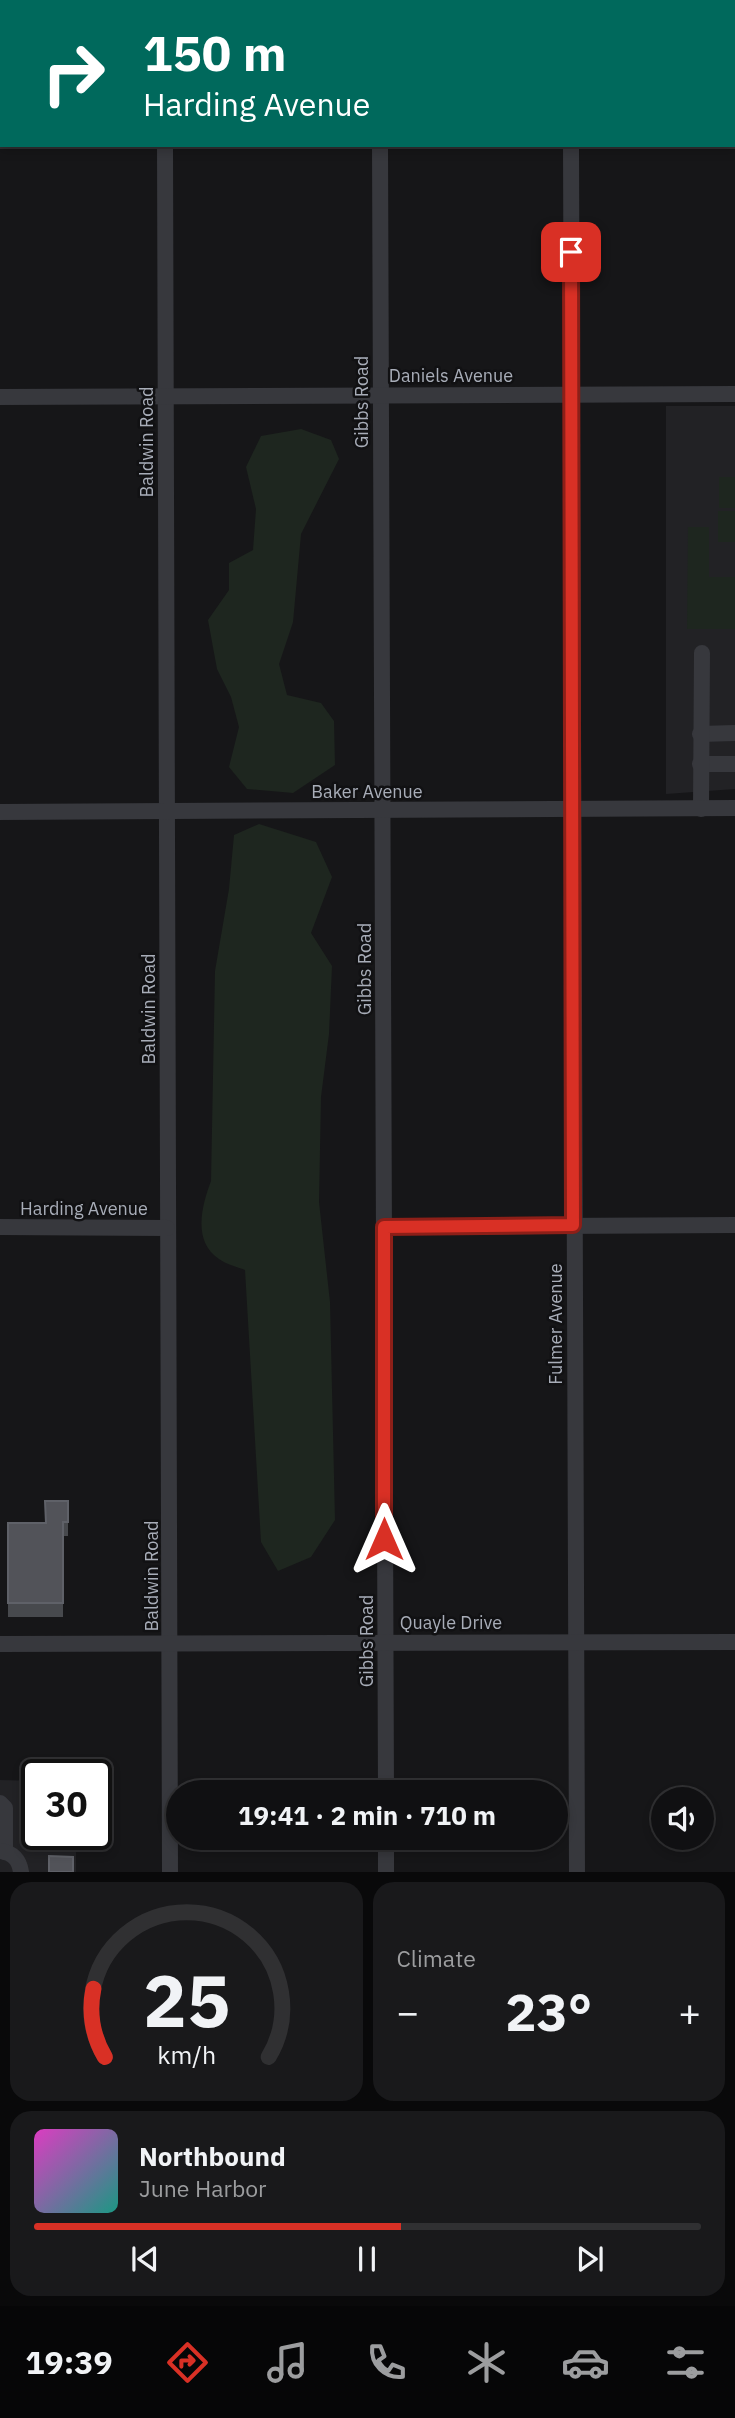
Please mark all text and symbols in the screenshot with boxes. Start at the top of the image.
text: 150 m [143,21,287,84]
icon: right [28,28,119,119]
text: Harding Avenue [143,83,370,125]
pin [541,222,601,282]
icon: arrive [552,233,590,271]
street label: Gibbs Road [350,356,373,448]
street label: Daniels Avenue [389,364,513,387]
street label: Baldwin Road [135,387,158,497]
street label: Baker Avenue [311,780,423,803]
street label: Gibbs Road [353,923,376,1015]
street label: Baldwin Road [137,954,160,1064]
street label: Harding Avenue [20,1197,148,1220]
street label: Fulmer Avenue [544,1263,567,1385]
position arrow [347,1502,421,1576]
street label: Baldwin Road [140,1521,163,1631]
street label: Gibbs Road [355,1595,378,1687]
street label: Quayle Drive [400,1611,502,1634]
speed limit sign: 30 [21,1759,112,1850]
map controls [651,1787,714,1850]
button: sound [651,1787,714,1850]
text: 19:41 · 2 min · 710 m [238,1798,496,1832]
text: Climate [397,1943,476,1973]
text: 25 [143,1953,230,2048]
text: 23° [505,1978,592,2045]
text: − [397,1987,419,2036]
text: + [678,1987,701,2036]
text: km/h [157,2038,216,2071]
text: Northbound [139,2139,286,2173]
text: June Harbor [139,2173,267,2203]
icon: previous [126,2240,164,2278]
icon: pause [348,2240,386,2278]
icon: next [571,2240,609,2278]
icon: directions [163,2338,212,2387]
icon: music [263,2338,312,2387]
icon: phone [362,2338,411,2387]
icon: climate [462,2338,511,2387]
icon: car [561,2338,610,2387]
icon: filters [661,2338,710,2387]
text: 19:39 [25,2341,113,2383]

